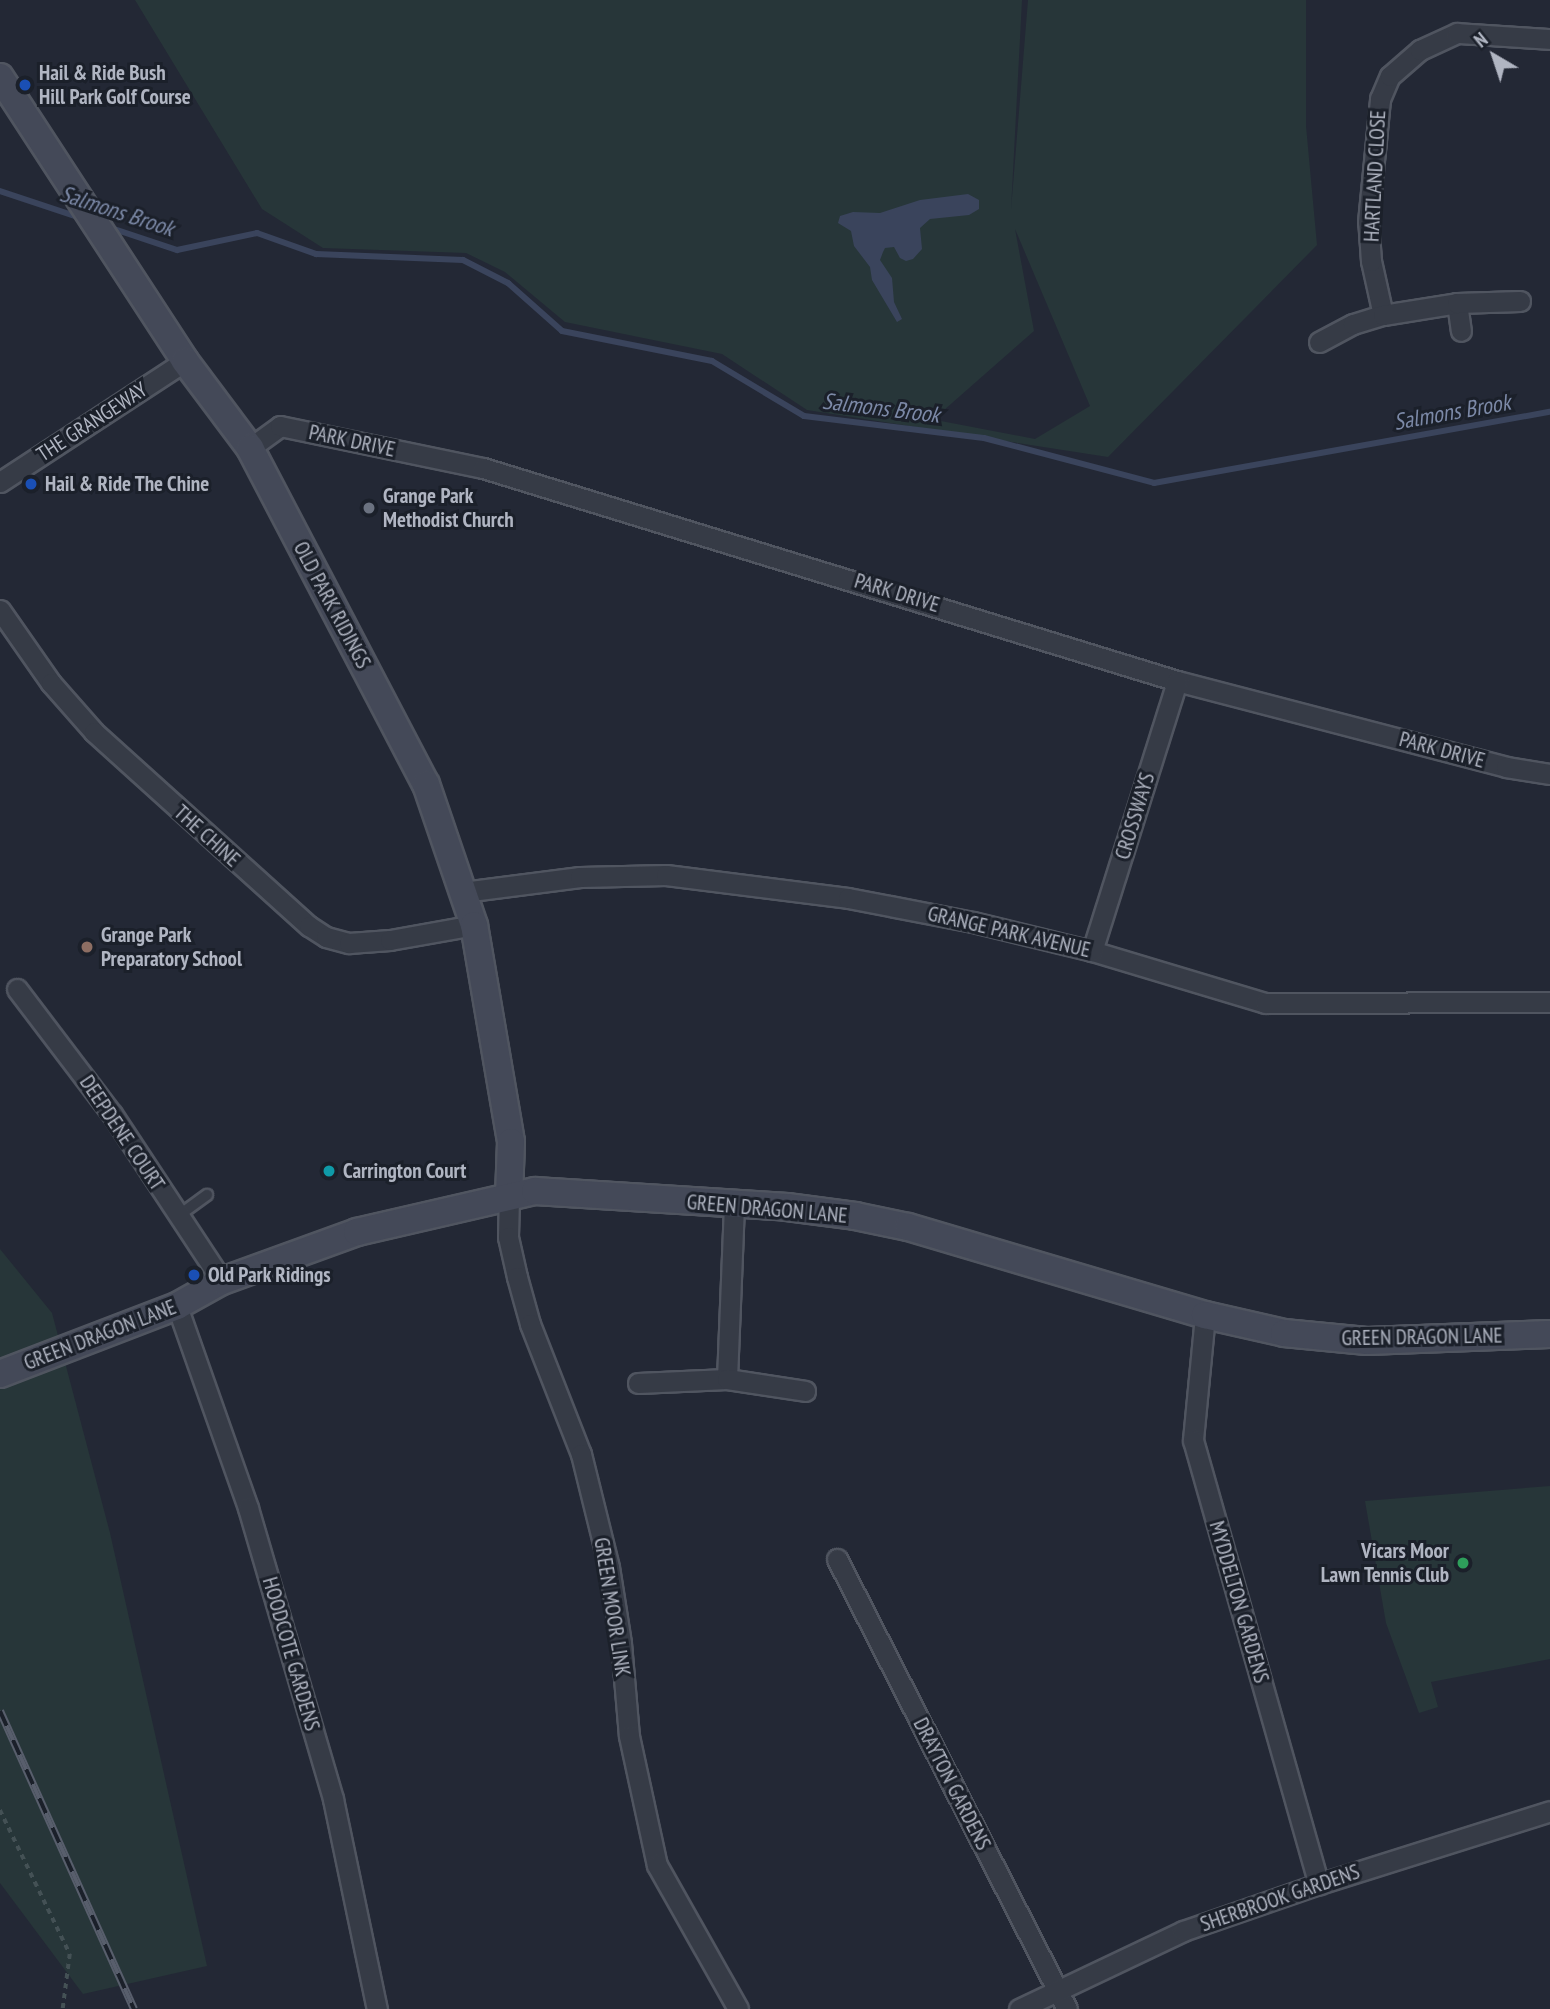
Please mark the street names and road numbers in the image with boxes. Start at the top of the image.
street label: HARTLAND CLOSE [1359,109,1391,243]
street label: THE GRANGEWAY [32,377,152,467]
street label: PARK DRIVE [306,420,398,462]
street label: OLD PARK RIDINGS [288,537,376,673]
street label: PARK DRIVE [851,568,943,618]
street label: PARK DRIVE [1396,726,1488,774]
street label: CROSSWAYS [1110,770,1160,862]
street label: THE CHINE [169,800,245,872]
street label: GRANGE PARK AVENUE [925,901,1093,963]
street label: DEEPDENE COURT [74,1071,170,1195]
street label: GREEN DRAGON LANE [686,1189,848,1229]
street label: GREEN DRAGON LANE [20,1294,180,1376]
street label: GREEN DRAGON LANE [1341,1323,1503,1351]
street label: MYDDELTON GARDENS [1204,1518,1274,1686]
street label: GREEN MOOR LINK [589,1536,635,1678]
street label: HOODCOTE GARDENS [257,1574,325,1734]
street label: DRAYTON GARDENS [908,1714,996,1854]
street label: SHERBROOK GARDENS [1197,1859,1363,1937]

